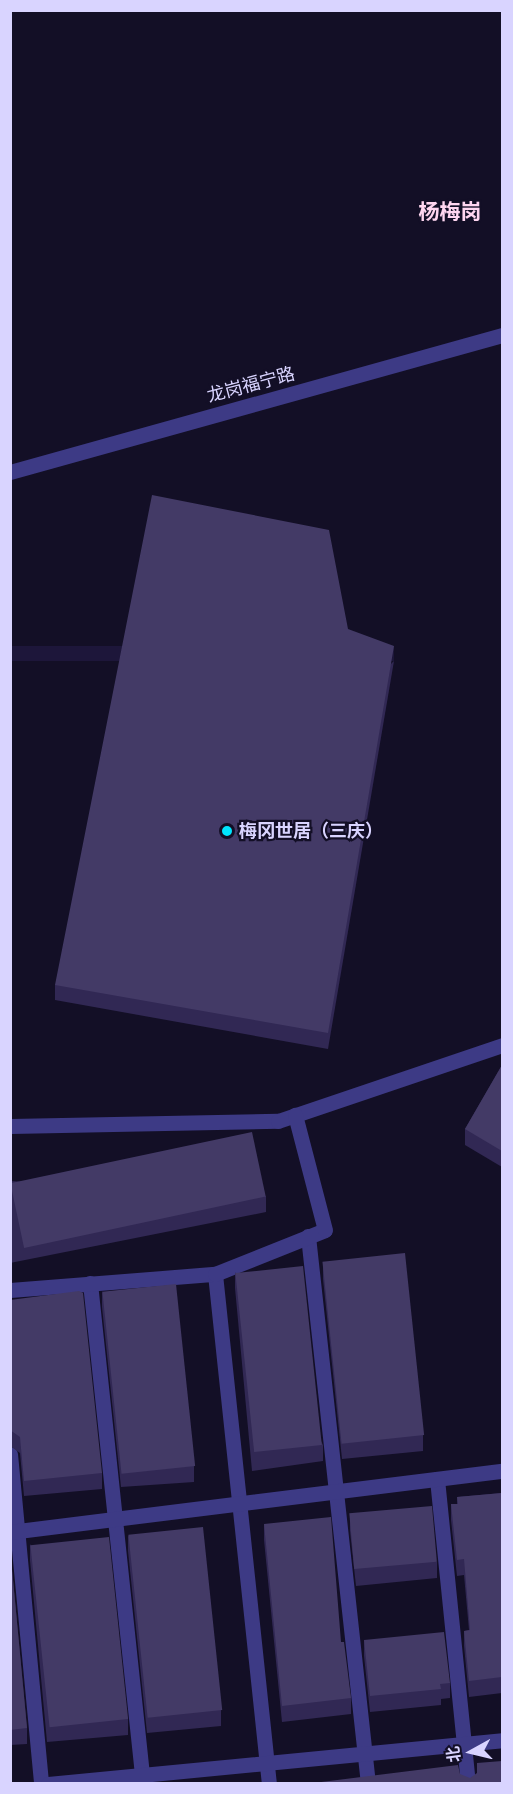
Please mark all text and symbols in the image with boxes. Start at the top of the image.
district label: 杨梅岗 [419,198,481,224]
street label: 龙岗福宁路 [205,363,297,407]
place label: 梅冈世居（三庆） [239,820,383,842]
marker: 梅冈世居（三庆） [220,824,234,838]
north arrow [441,1722,501,1782]
text: 北 [442,1745,464,1764]

